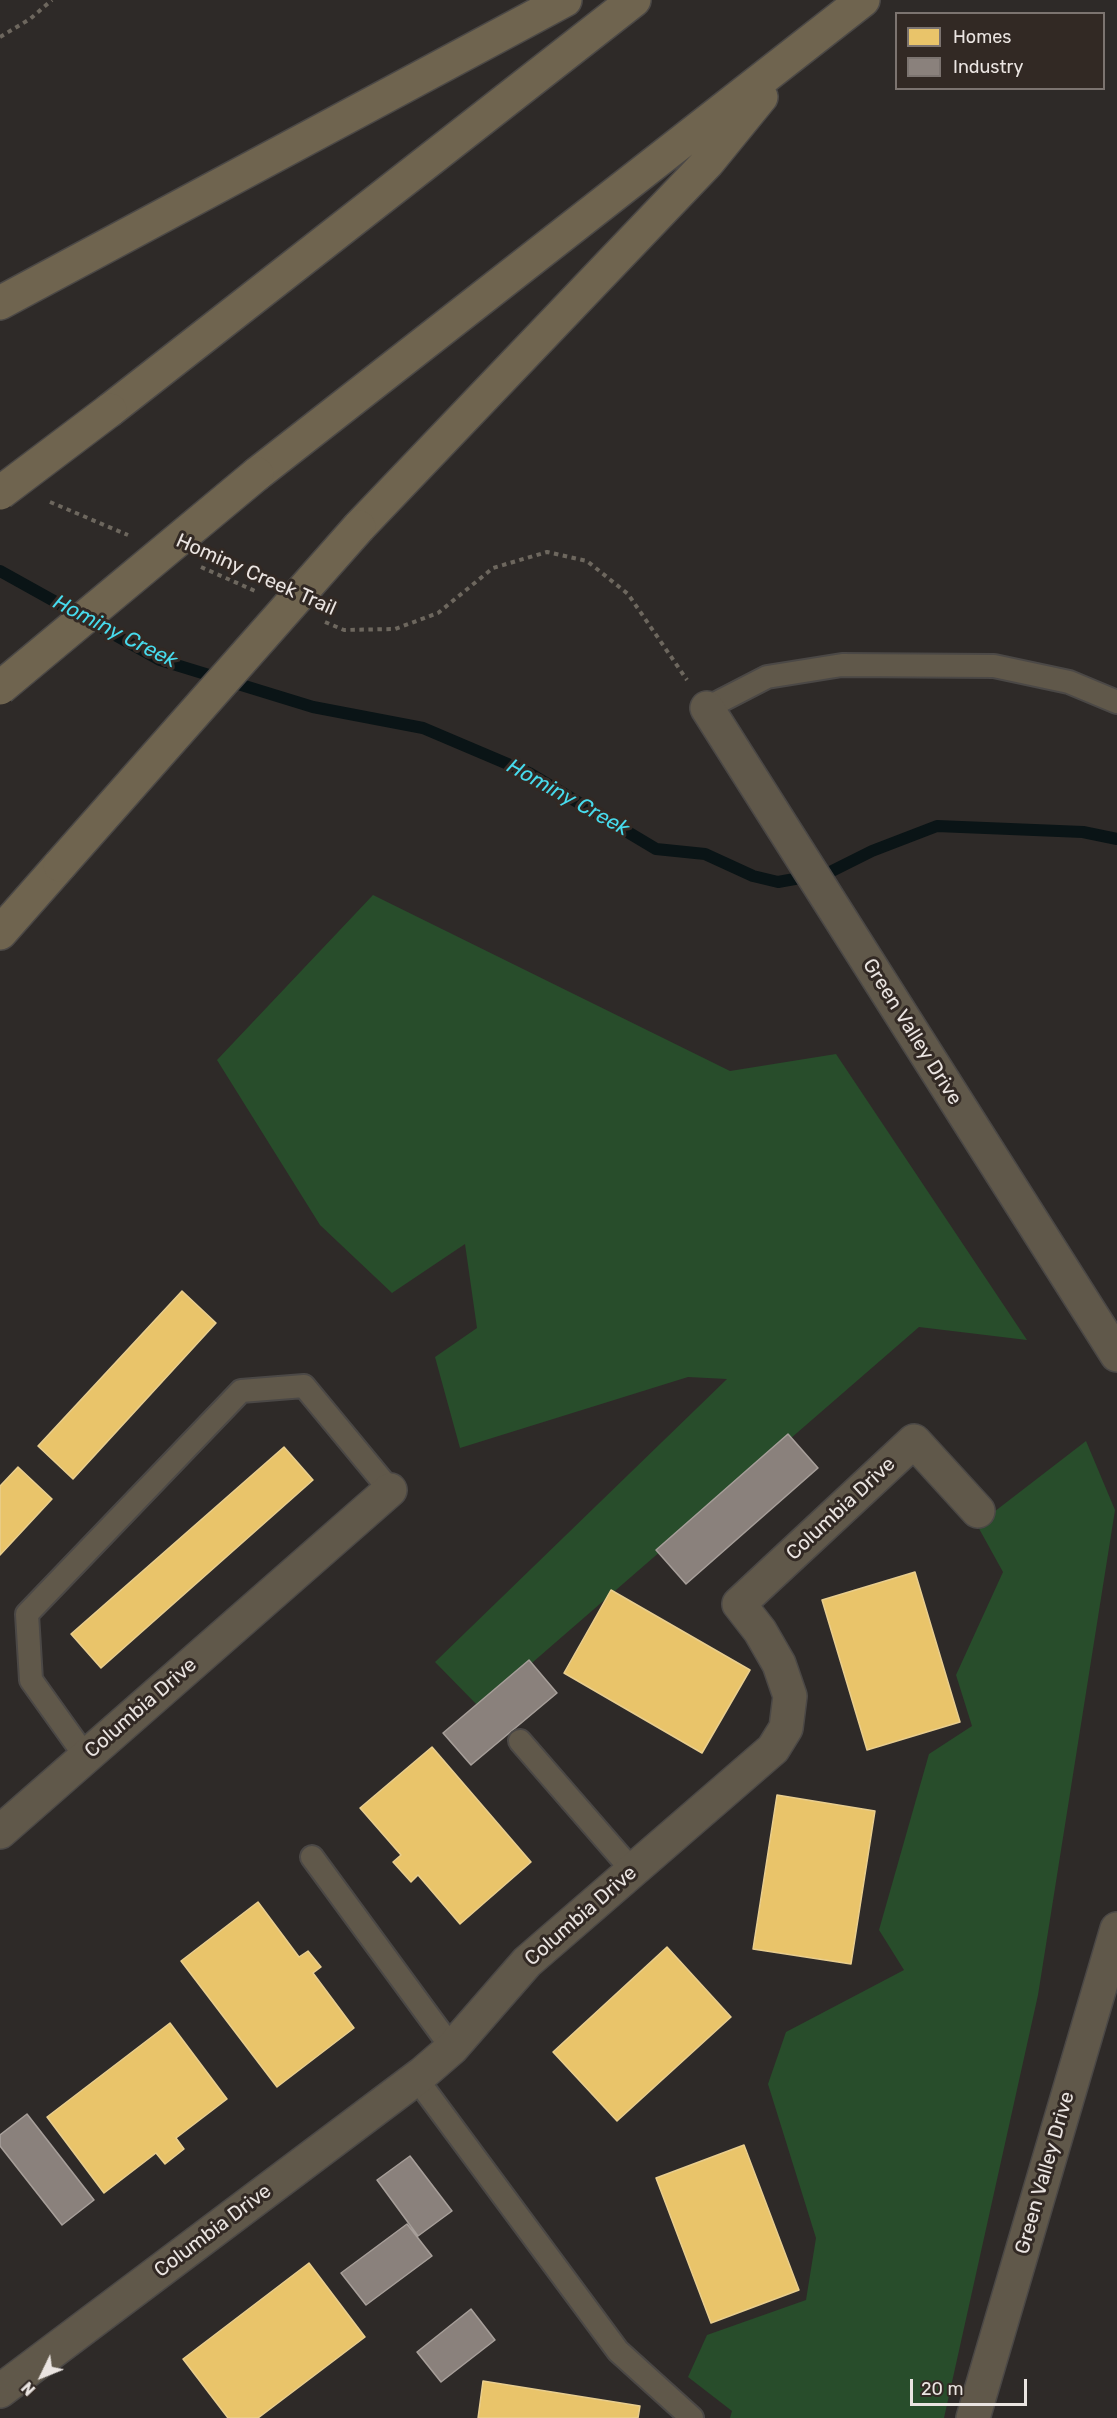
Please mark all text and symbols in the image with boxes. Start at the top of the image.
legend [895,12,1105,90]
text: Homes [953,26,1011,48]
text: Industry [953,56,1023,78]
street label: Hominy Creek Trail [172,529,340,621]
water label: Hominy Creek [49,590,181,674]
water label: Hominy Creek [502,754,634,842]
street label: Green Valley Drive [857,954,967,1110]
street label: Columbia Drive [782,1452,900,1566]
street label: Columbia Drive [80,1653,202,1763]
street label: Columbia Drive [520,1861,642,1971]
street label: Green Valley Drive [1010,2089,1080,2257]
street label: Columbia Drive [150,2179,276,2283]
north arrow [12,2346,72,2406]
scale bar [913,2367,1030,2405]
text: N [18,2378,39,2399]
text: 20 m [921,2378,963,2400]

